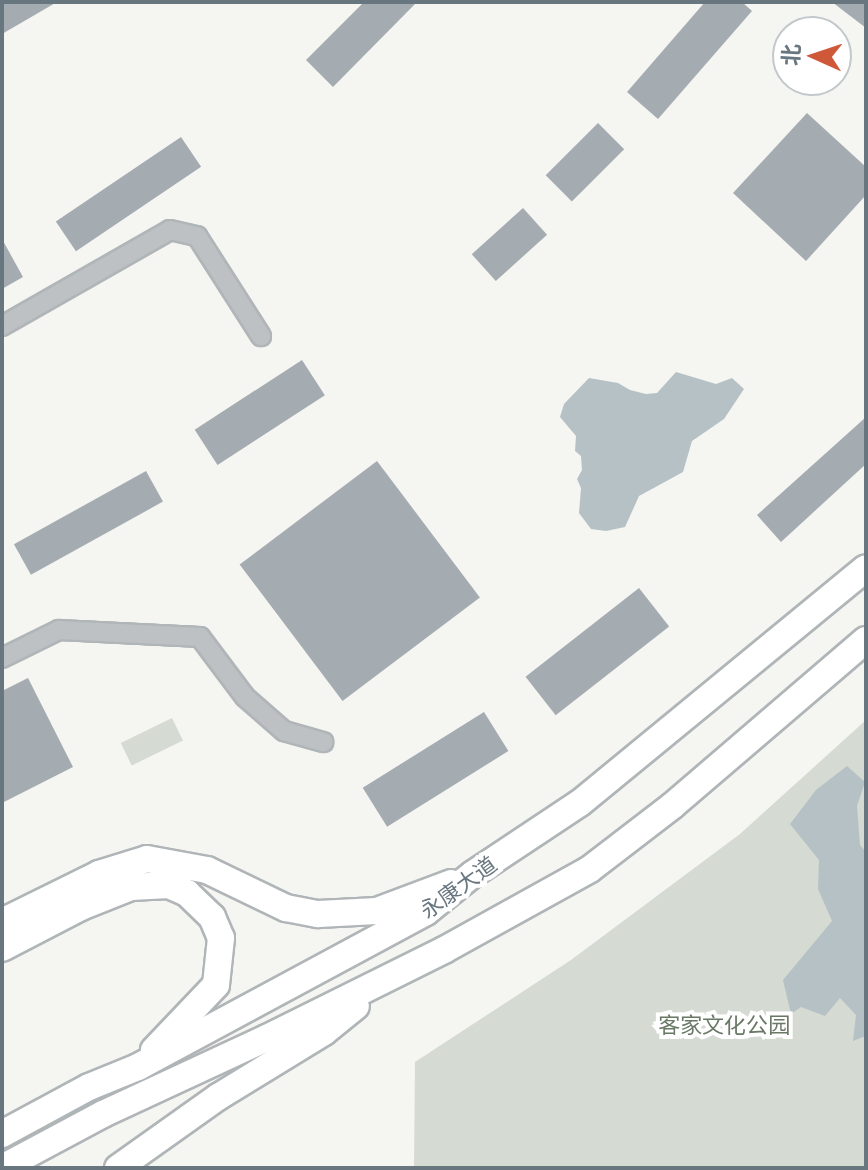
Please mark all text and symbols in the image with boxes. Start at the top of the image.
north arrow [772,16,852,96]
text: 北 [776,43,804,67]
street label: 永康大道 [415,850,501,924]
park label: 客家文化公园 [658,1012,790,1038]

